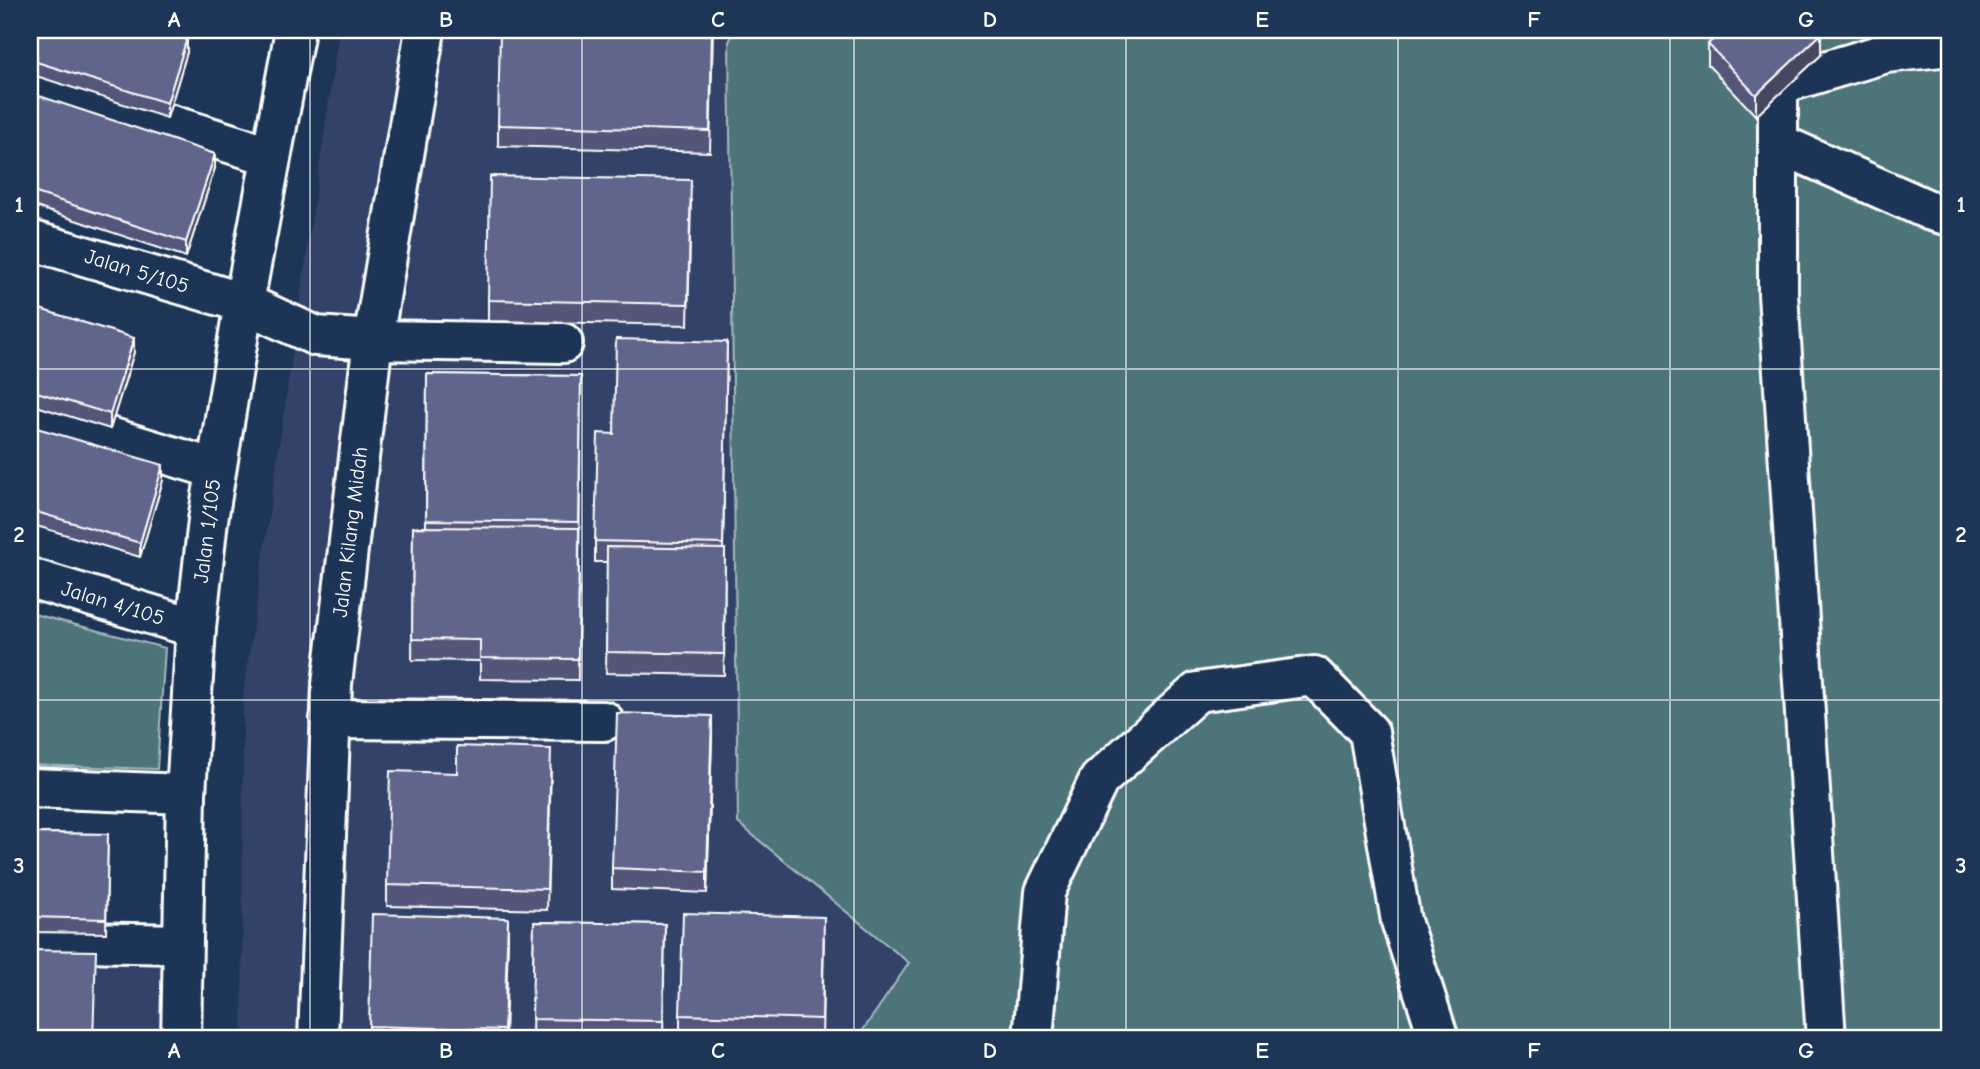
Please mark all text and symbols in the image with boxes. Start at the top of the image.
text: A [168,6,181,33]
text: B [439,6,453,33]
text: C [711,6,725,33]
text: D [983,6,997,33]
text: E [1255,6,1269,33]
text: F [1527,6,1541,33]
text: G [1798,6,1814,33]
text: 1 [14,191,24,218]
text: 1 [1956,191,1966,218]
street label: Jalan 5/105 [82,244,192,298]
street label: Jalan Kilang Midah [328,445,372,619]
street label: Jalan 1/105 [189,478,225,584]
text: 2 [13,521,25,548]
text: 2 [1955,521,1967,548]
street label: Jalan 4/105 [59,576,167,630]
text: 3 [13,852,25,879]
text: 3 [1955,852,1967,879]
text: A [168,1037,181,1064]
text: B [439,1037,453,1064]
text: C [711,1037,725,1064]
text: D [983,1037,997,1064]
text: E [1255,1037,1269,1064]
text: F [1527,1037,1541,1064]
text: G [1798,1037,1814,1064]

